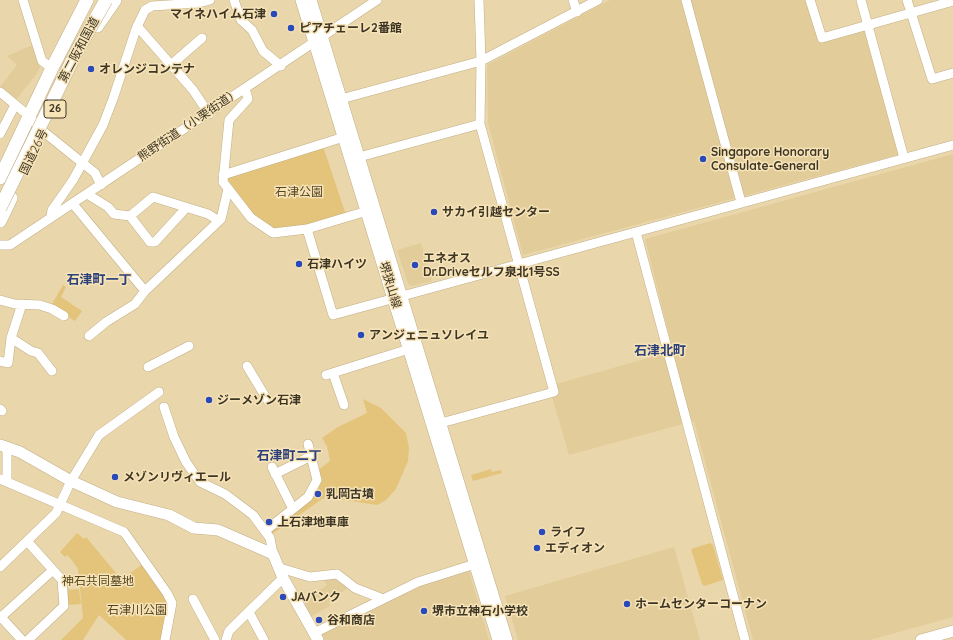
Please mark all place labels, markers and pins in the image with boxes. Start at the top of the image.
place label: マイネハイム石津 [170,7,266,21]
marker: マイネハイム石津 [269,9,279,19]
place label: ピアチェーレ2番館 [299,21,402,35]
marker: ピアチェーレ2番館 [286,23,296,33]
place label: オレンジコンテナ [99,62,195,76]
marker: オレンジコンテナ [86,64,96,74]
place label: Singapore Honorary Consulate-General [711,145,829,173]
marker: Singapore Honorary Consulate-General [698,154,708,164]
place label: サカイ引越センター [442,205,550,219]
marker: サカイ引越センター [429,207,439,217]
place label: エネオス Dr.Driveセルフ泉北1号SS [423,251,560,279]
place label: 石津ハイツ [307,257,367,271]
marker: 石津ハイツ [294,259,304,269]
marker: エネオス Dr.Driveセルフ泉北1号SS [410,260,420,270]
place label: アンジェニュソレイユ [369,328,489,342]
marker: アンジェニュソレイユ [356,330,366,340]
place label: ジーメゾン石津 [217,393,301,407]
marker: ジーメゾン石津 [204,395,214,405]
place label: メゾンリヴィエール [123,470,231,484]
marker: メゾンリヴィエール [110,472,120,482]
place label: 乳岡古墳 [326,487,374,501]
marker: 乳岡古墳 [313,489,323,499]
place label: 上石津地車庫 [277,515,349,529]
marker: 上石津地車庫 [264,517,274,527]
place label: ライフ [550,525,586,539]
marker: ライフ [537,527,547,537]
place label: エディオン [545,541,605,555]
marker: エディオン [532,543,542,553]
place label: JAバンク [291,590,341,604]
marker: JAバンク [278,592,288,602]
place label: ホームセンターコーナン [635,597,767,611]
marker: ホームセンターコーナン [622,599,632,609]
place label: 堺市立神石小学校 [432,604,528,618]
marker: 堺市立神石小学校 [419,606,429,616]
place label: 谷和商店 [327,613,375,627]
marker: 谷和商店 [314,615,324,625]

